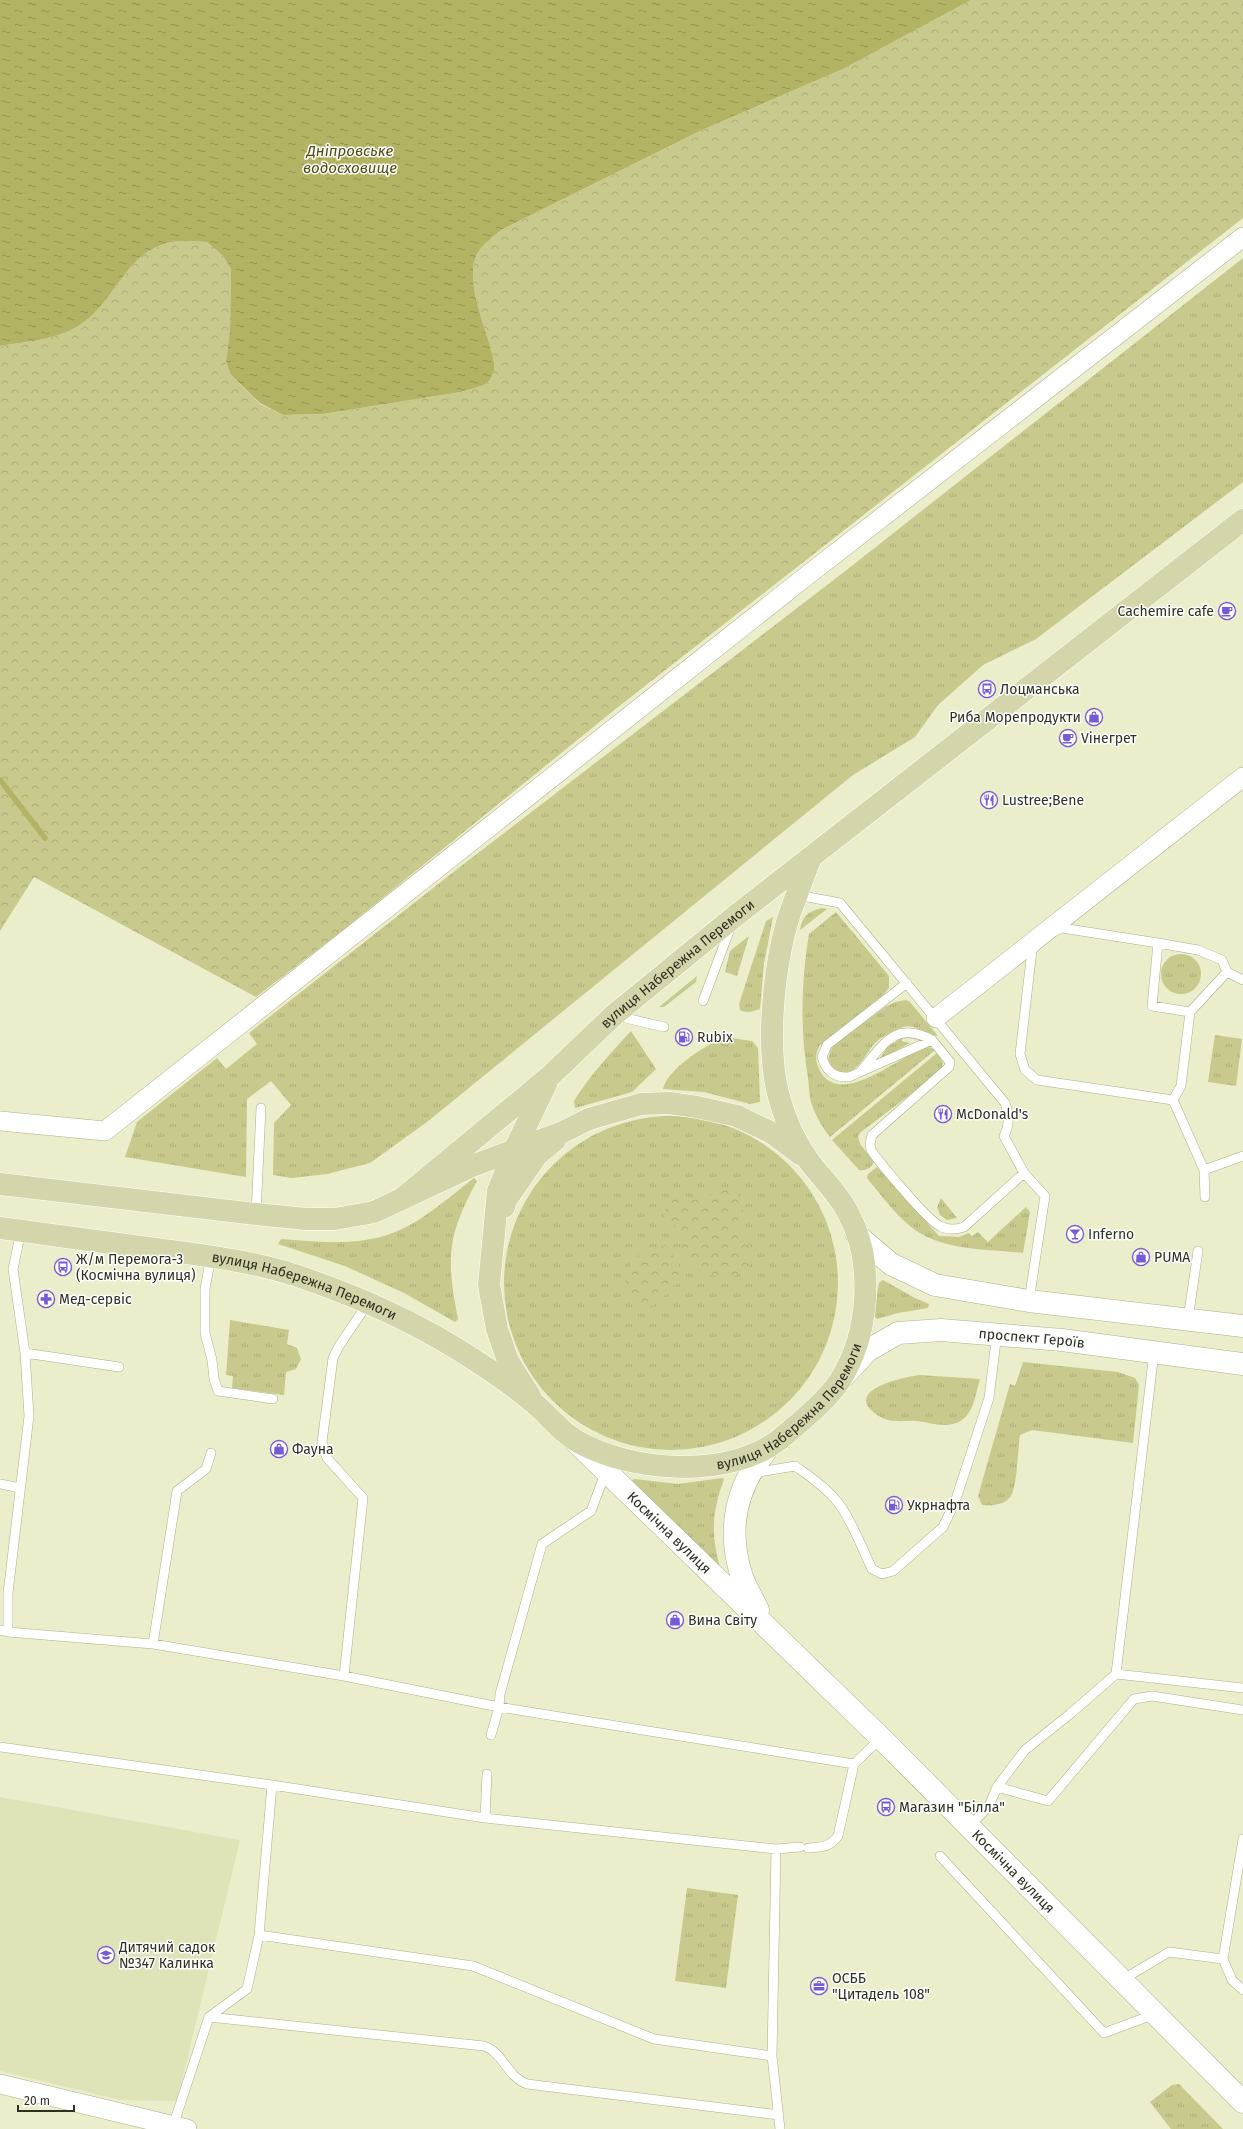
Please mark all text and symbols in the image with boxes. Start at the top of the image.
water label: Дніпровське водосховище [303,142,397,177]
cafe icon: Cachemire cafe [1217,601,1237,621]
place label: Cachemire cafe [1118,603,1214,620]
bus stop icon: Лоцманська [977,679,997,699]
place label: Лоцманська [1000,681,1080,698]
shop icon: Риба Морепродукти [1084,707,1104,727]
place label: Риба Морепродукти [949,709,1081,726]
cafe icon: Vінегрет [1058,728,1078,748]
place label: Vінегрет [1081,730,1137,747]
restaurant icon: Lustree;Bene [979,790,999,810]
place label: Lustree;Bene [1002,792,1084,809]
street label: вулиця Набережна Перемоги [597,896,758,1032]
fuel station icon: Rubix [674,1027,694,1047]
place label: Rubix [697,1029,733,1046]
restaurant icon: McDonald's [933,1104,953,1124]
place label: McDonald's [956,1106,1029,1123]
bar icon: Inferno [1065,1224,1085,1244]
place label: Inferno [1088,1226,1134,1243]
shop icon: PUMA [1131,1247,1151,1267]
street label: вулиця Набережна Перемоги [211,1248,400,1323]
place label: PUMA [1154,1249,1190,1266]
place label: Ж/м Перемога-3 (Космічна вулиця) [76,1251,196,1284]
bus stop icon: Ж/м Перемога-3 (Космічна вулиця) [53,1257,73,1277]
pharmacy icon: Мед-сервіс [36,1289,56,1309]
place label: Мед-сервіс [59,1291,132,1308]
street label: проспект Героїв [978,1325,1086,1351]
street label: вулиця Набережна Перемоги [715,1341,865,1473]
shop icon: Фауна [269,1439,289,1459]
place label: Фауна [292,1441,334,1458]
street label: Космічна вулиця [624,1488,715,1577]
fuel station icon: Укрнафта [884,1495,904,1515]
place label: Укрнафта [907,1497,970,1514]
shop icon: Вина Світу [665,1610,685,1630]
place label: Вина Світу [688,1612,757,1629]
bus stop icon: Магазин "Білла" [876,1797,896,1817]
place label: Магазин "Білла" [899,1799,1005,1816]
street label: Космічна вулиця [969,1826,1059,1916]
place label: Дитячий садок №347 Калинка [118,1939,216,1972]
school or university icon: Дитячий садок №347 Калинка [96,1945,116,1965]
place label: ОСББ "Цитадель 108" [832,1970,930,2003]
office icon: ОСББ "Цитадель 108" [809,1976,829,1996]
scale bar [18,2087,74,2113]
text: 20 m [24,2094,50,2108]

